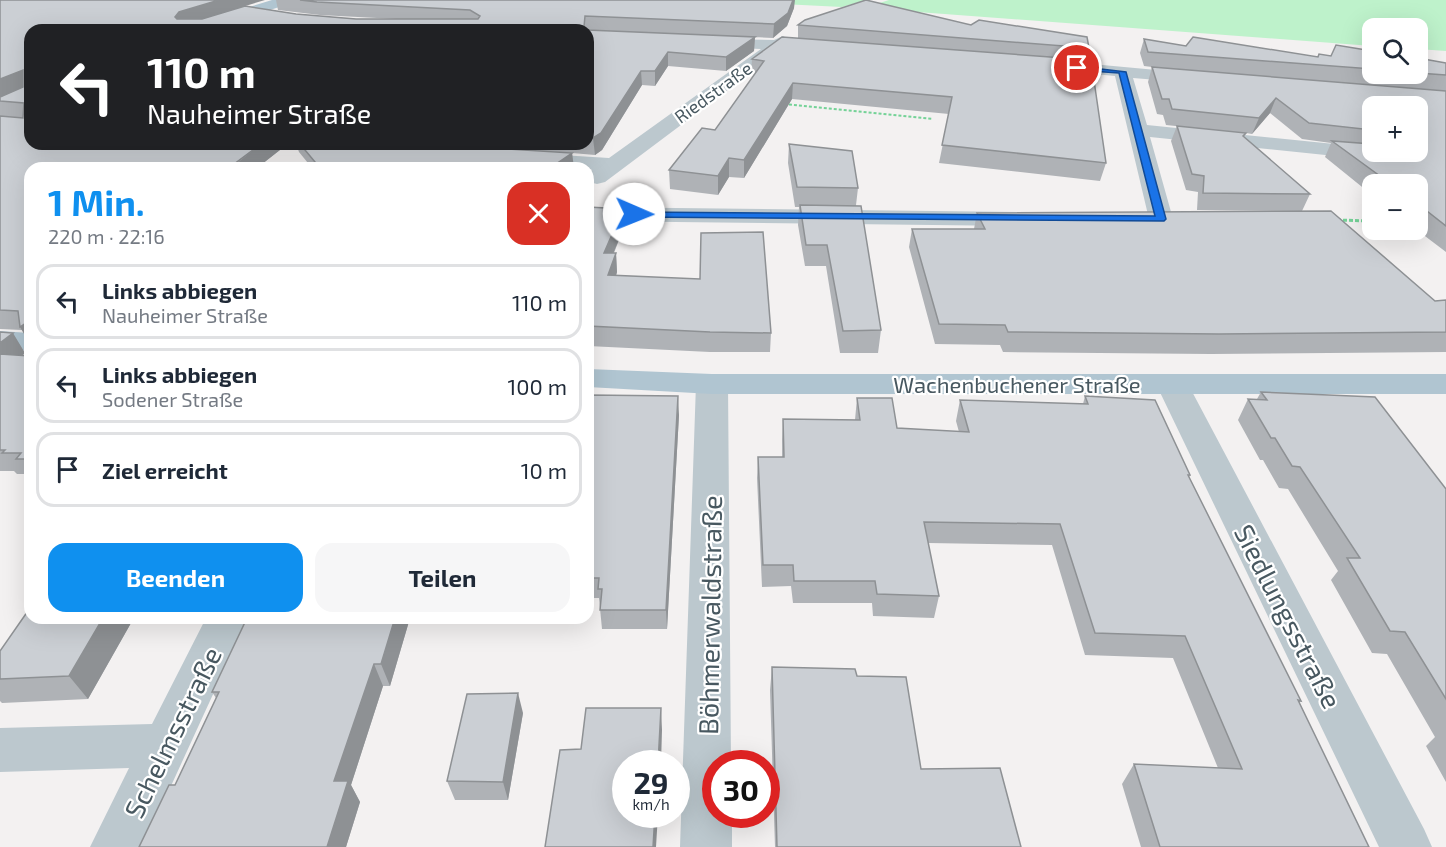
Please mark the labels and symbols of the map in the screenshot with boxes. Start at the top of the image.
pin [1051,42,1102,93]
street label: Riedstraße [670,57,756,127]
position arrow [602,182,666,246]
street label: Wachenbuchener Straße [893,371,1141,397]
street label: Böhmerwaldstraße [691,495,727,735]
street label: Siedlungsstraße [1228,519,1349,714]
street label: Schelmsstraße [117,641,227,823]
speed limit sign: 30 [702,750,780,828]

